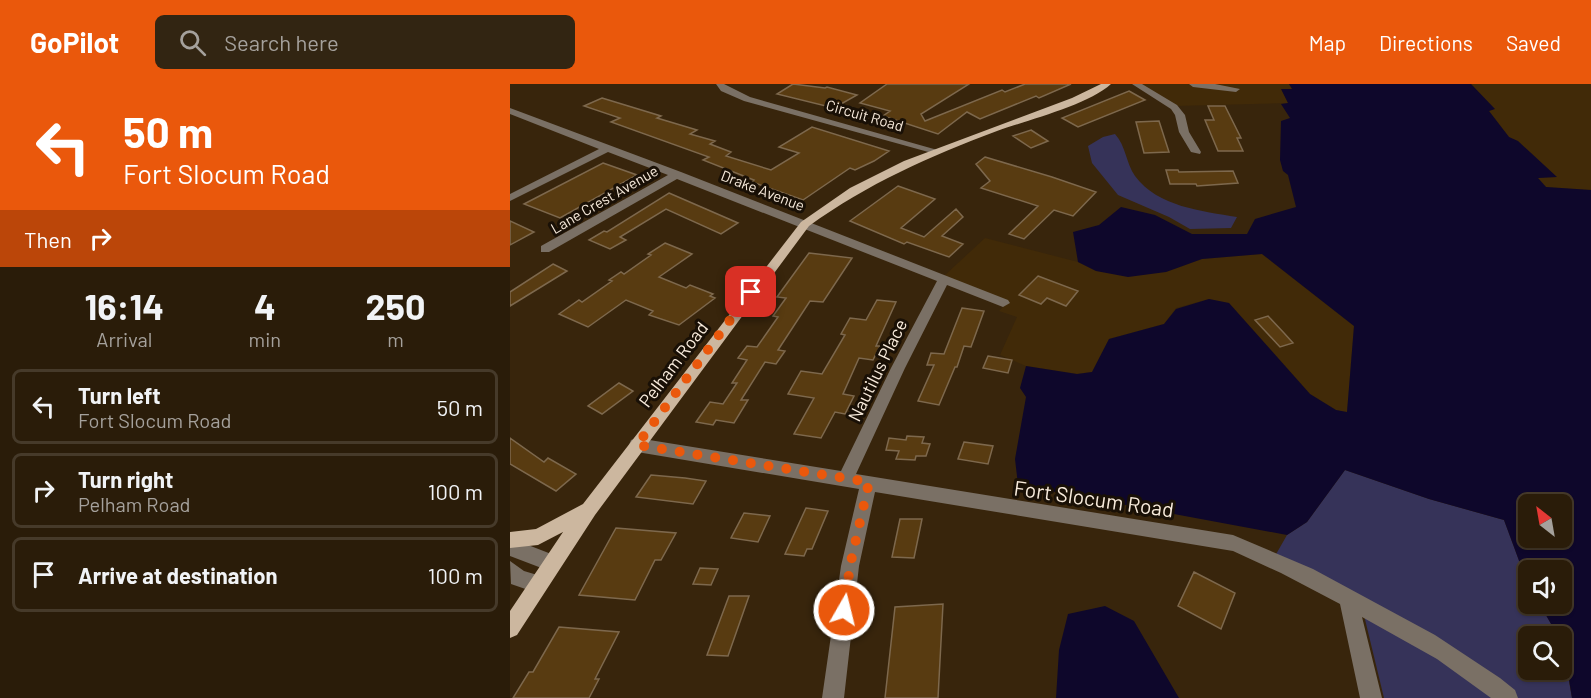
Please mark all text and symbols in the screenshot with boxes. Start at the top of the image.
search box [155,15,575,69]
text: GoPilot [30,25,119,59]
icon: search [176,26,209,59]
text: Search here [224,29,339,55]
text: Map [1309,30,1346,55]
text: Directions [1379,30,1473,55]
text: Saved [1506,30,1561,55]
street label: Circuit Road [824,95,906,135]
text: 50 m [123,106,213,156]
icon: left [24,108,102,186]
text: Fort Slocum Road [123,157,330,189]
street label: Lane Crest Avenue [547,161,661,237]
street label: Drake Avenue [719,166,807,214]
icon: right [84,222,117,255]
text: Then [24,226,72,252]
pin [725,266,776,317]
icon: arrive [734,275,767,308]
text: 16:14 [84,284,164,327]
text: 4 [254,284,276,327]
text: 250 [365,284,426,327]
street label: Nautilus Place [843,315,911,425]
street label: Pelham Road [634,317,712,411]
text: Arrival [96,327,152,351]
text: min [249,327,281,351]
text: m [387,327,404,351]
text: Turn left [78,382,161,408]
icon: left [27,390,60,423]
text: 50 m [437,394,483,420]
text: Fort Slocum Road [78,408,231,432]
text: Turn right [78,466,173,492]
icon: right [27,474,60,507]
street label: Fort Slocum Road [1013,474,1175,522]
text: 100 m [428,478,483,504]
text: Pelham Road [78,492,191,516]
north arrow [1518,494,1572,548]
map controls [1518,494,1572,680]
icon: arrive [27,558,60,591]
button: sound [1518,560,1572,614]
text: Arrive at destination [78,562,277,588]
text: 100 m [428,562,483,588]
position arrow [812,578,876,642]
button: search [1518,626,1572,680]

